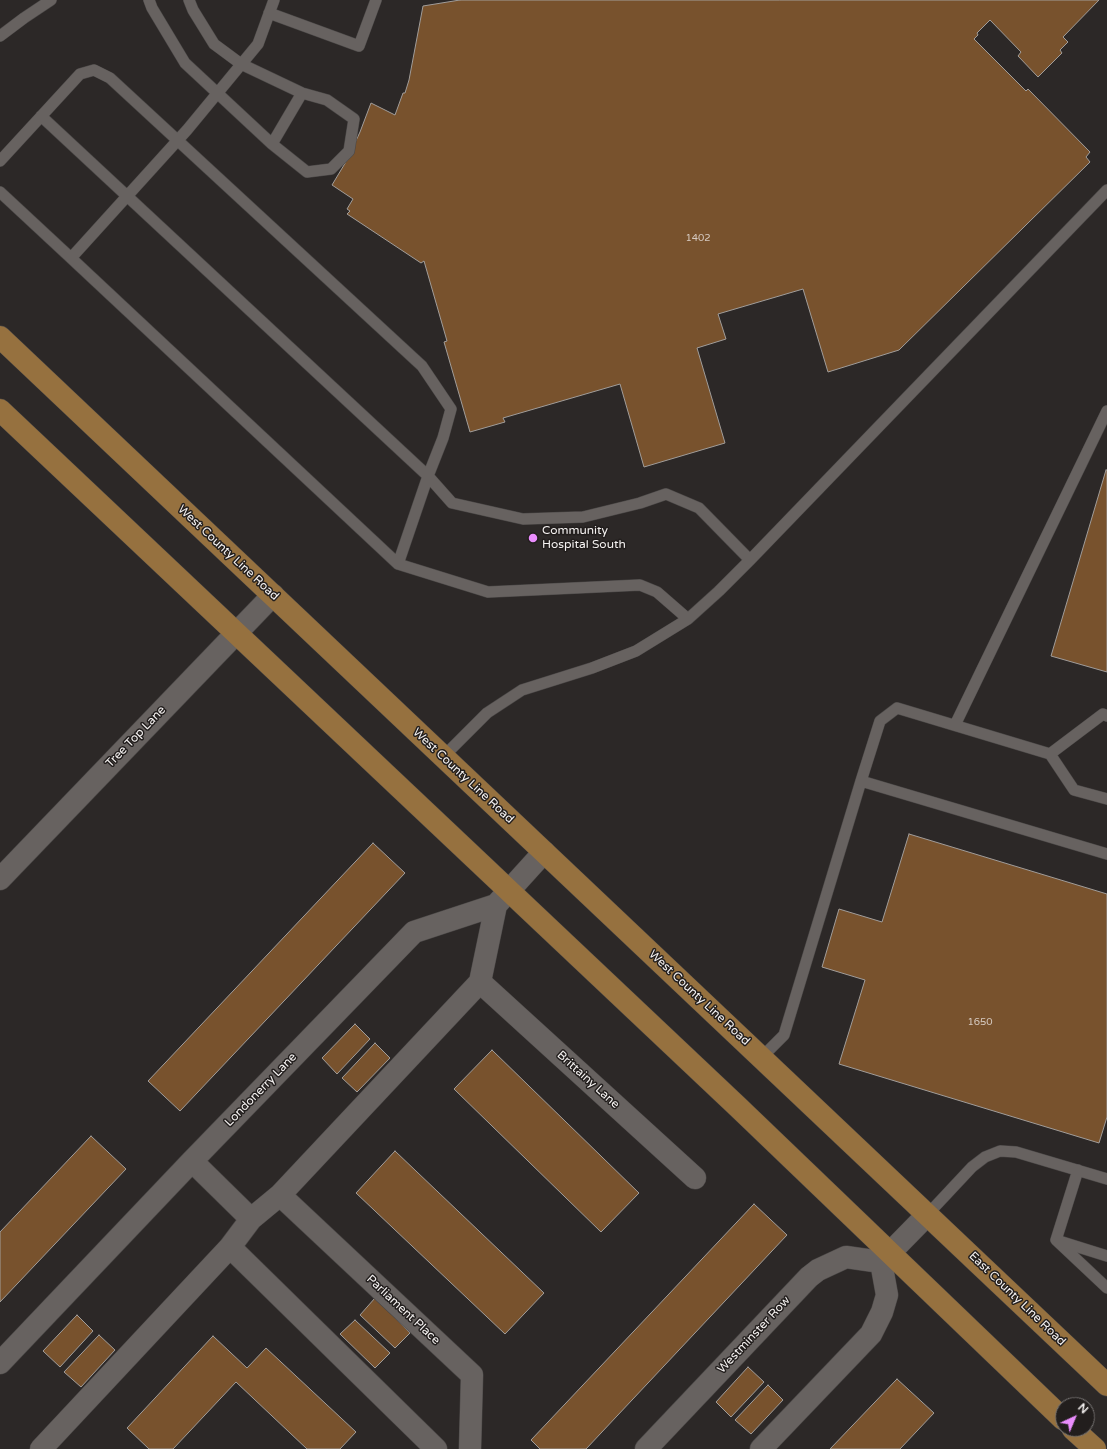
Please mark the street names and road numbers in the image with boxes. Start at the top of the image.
street label: West County Line Road [174,502,282,604]
street label: Tree Top Lane [103,703,169,771]
street label: West County Line Road [409,725,517,827]
street label: West County Line Road [645,947,753,1049]
street label: Brittainy Lane [554,1048,622,1112]
street label: Londonerry Lane [222,1050,300,1130]
street label: East County Line Road [966,1249,1068,1349]
street label: Parliament Place [363,1272,443,1348]
street label: Westminster Row [715,1294,793,1376]

